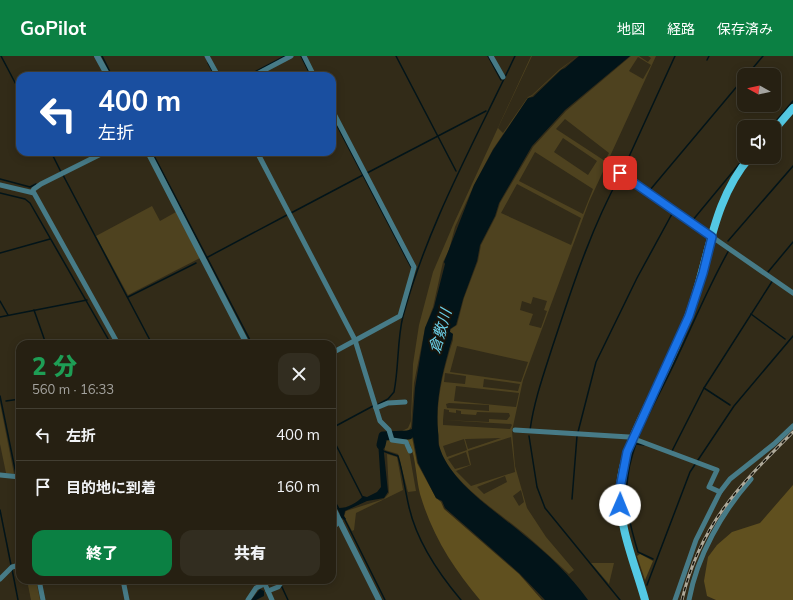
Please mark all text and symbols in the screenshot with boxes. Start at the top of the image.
text: GoPilot [20,16,86,40]
text: 地図 [617,20,645,38]
text: 経路 [667,20,695,38]
text: 保存済み [717,20,773,38]
north arrow [737,68,781,112]
map controls [737,68,781,164]
text: 400 m [98,83,181,118]
icon: left [32,88,84,140]
button: sound [737,120,781,164]
text: 左折 [98,121,134,144]
pin [603,156,637,190]
icon: arrive [609,162,631,184]
water label: 倉敷川 [425,305,456,355]
text: 2 分 [32,351,77,381]
button: close [278,353,320,395]
text: 560 m · 16:33 [32,381,114,397]
icon: left [32,424,54,446]
text: 400 m [276,425,320,444]
text: 左折 [66,426,96,445]
icon: arrive [32,476,54,498]
text: 160 m [276,477,320,496]
text: 目的地に到着 [66,478,156,497]
position arrow [599,484,641,526]
button: 終了 [32,530,172,576]
button: 共有 [180,530,320,576]

